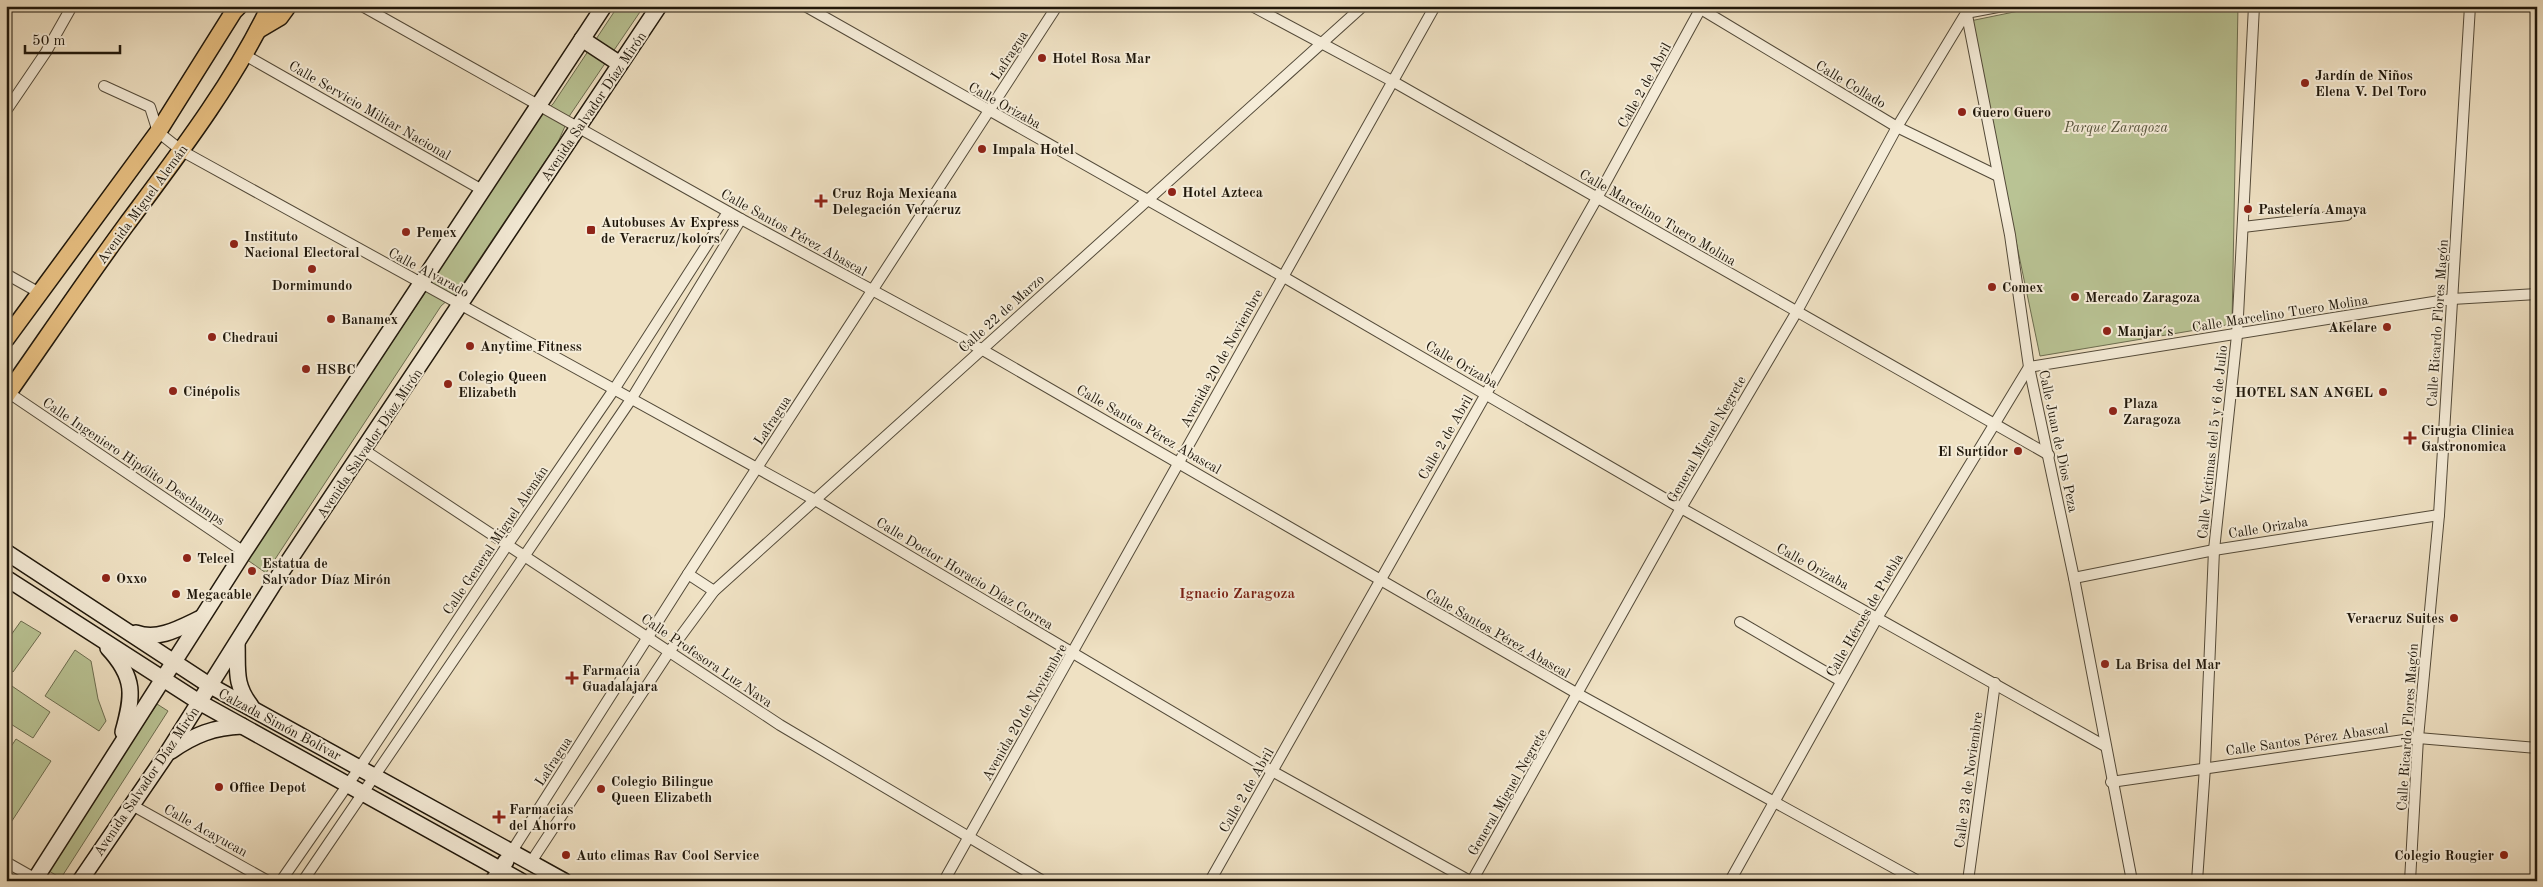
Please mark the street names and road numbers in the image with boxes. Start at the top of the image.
street label: Lafragua [989,28,1031,83]
street label: Avenida Salvador Díaz Mirón [539,29,649,184]
street label: Calle 2 de Abril [1616,40,1674,130]
street label: Calle Collado [1813,58,1888,111]
street label: Calle Servicio Militar Nacional [286,59,453,163]
street label: Calle Orizaba [966,80,1043,132]
street label: Avenida Miguel Alemán [95,142,191,267]
street label: Calle Marcelino Tuero Molina [1577,167,1738,269]
street label: Calle Santos Pérez Abascal [718,187,869,279]
street label: Calle Ricardo Flores Magón [2425,238,2451,407]
street label: Calle Alvarado [386,246,471,300]
street label: Calle 22 de Marzo [956,272,1047,356]
street label: Avenida 20 de Noviembre [1178,287,1266,430]
street label: Calle Marcelino Tuero Molina [2191,293,2369,335]
street label: Calle Orizaba [1423,339,1500,391]
street label: Calle Víctimas del 5 y 6 de Julio [2196,344,2230,540]
street label: Avenida Salvador Díaz Mirón [315,366,425,521]
street label: Calle Juan de Dios Peza [2036,369,2080,514]
street label: General Miguel Negrete [1665,374,1749,505]
street label: Calle Santos Pérez Abascal [1074,383,1223,477]
street label: Lafragua [752,393,794,448]
street label: Calle 2 de Abril [1416,393,1476,482]
street label: Calle Ingeniero Hipólito Deschamps [40,395,227,528]
street label: Calle General Miguel Alemán [441,463,551,618]
street label: Calle Doctor Horacio Díaz Correa [873,515,1056,632]
street label: Calle Orizaba [2227,515,2309,541]
street label: Calle Orizaba [1774,541,1851,593]
street label: Calle Héroes de Puebla [1824,551,1906,680]
street label: Calle Santos Pérez Abascal [1423,587,1572,681]
street label: Calle Profesora Luz Nava [638,612,775,710]
street label: Avenida 20 de Noviembre [980,642,1070,783]
street label: Calle Ricardo Flores Magón [2395,642,2421,811]
street label: Calzada Simón Bolívar [216,687,344,763]
street label: Avenida Salvador Díaz Mirón [92,704,202,859]
street label: Calle 23 de Noviembre [1953,711,1985,849]
street label: Calle Santos Pérez Abascal [2225,722,2390,758]
street label: General Miguel Negrete [1466,727,1550,858]
street label: Lafragua [533,734,575,789]
street label: Calle 2 de Abril [1217,746,1277,835]
street label: Calle Acayucan [161,802,250,860]

